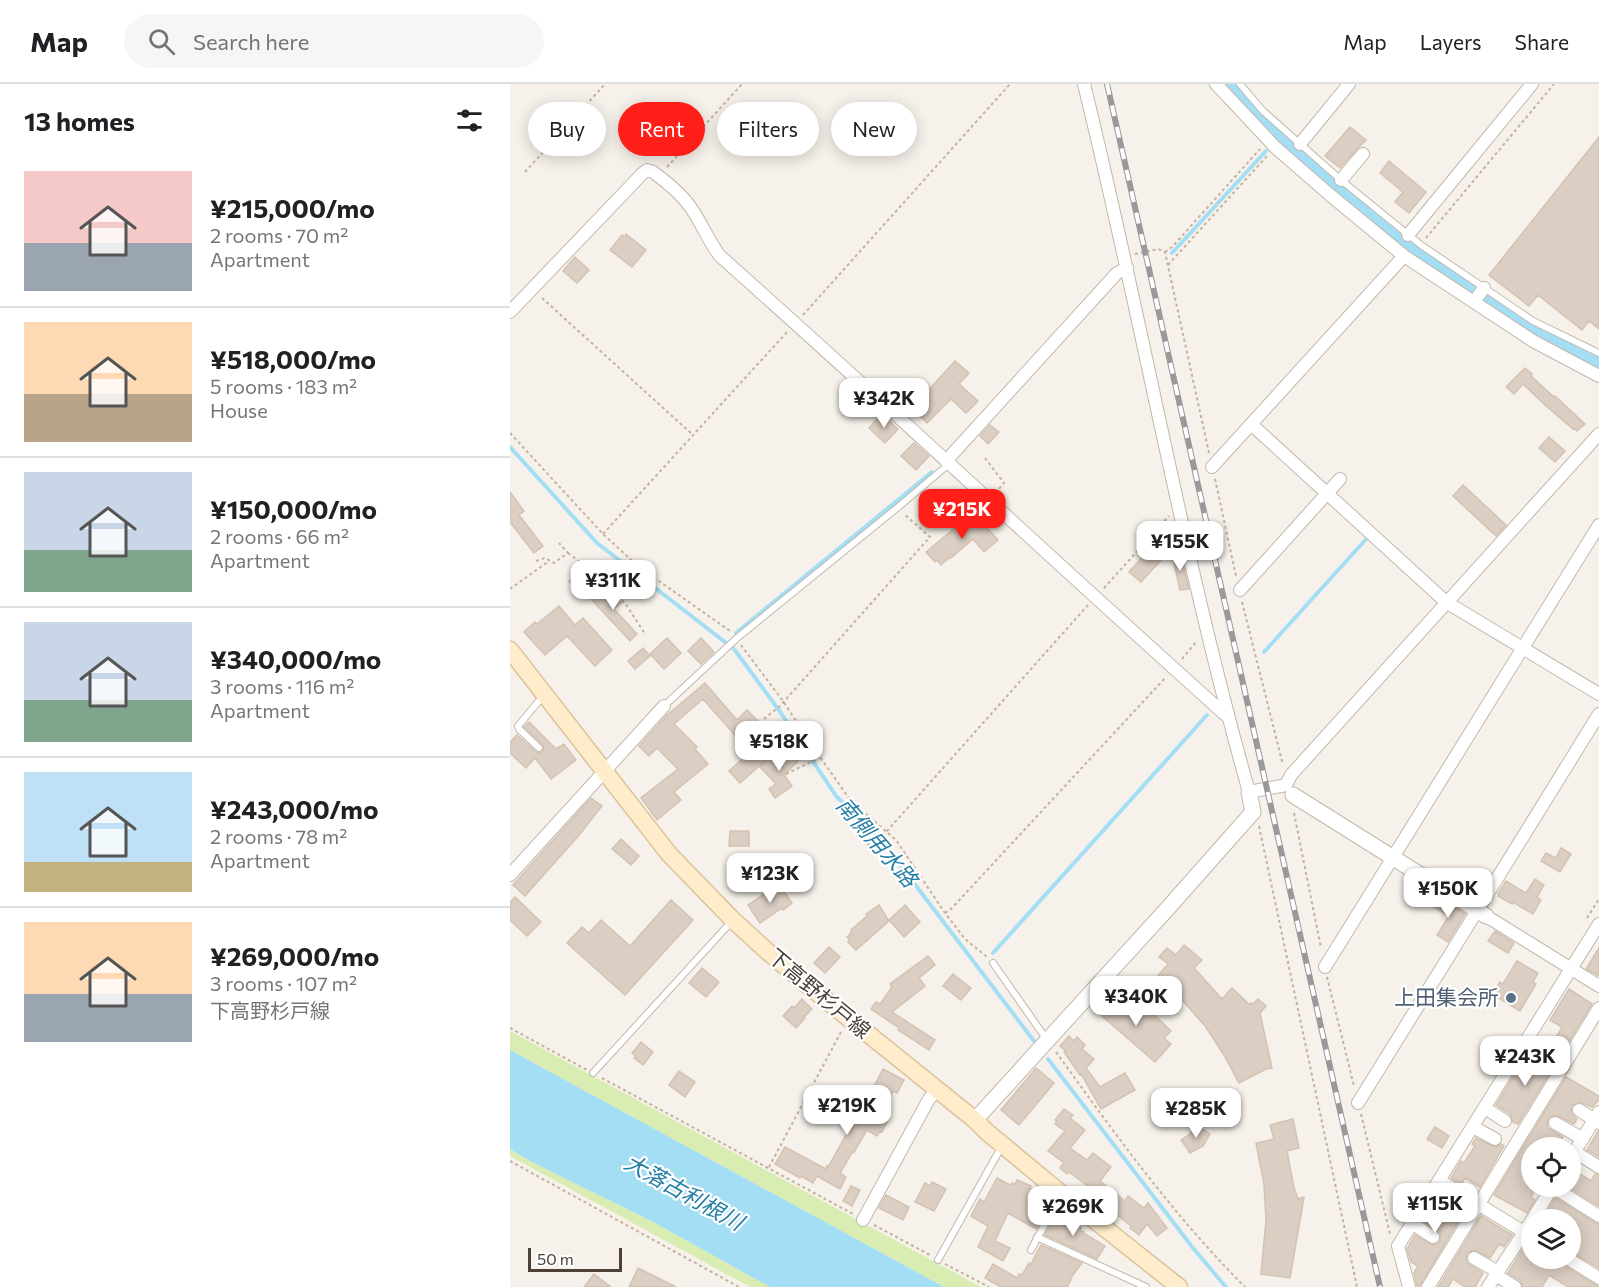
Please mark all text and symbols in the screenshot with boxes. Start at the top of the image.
search box [124,14,544,68]
text: Map [30,24,88,58]
icon: search [145,25,178,58]
text: Search here [193,28,309,55]
text: Map [1343,29,1387,54]
text: Layers [1420,29,1482,54]
text: Share [1515,29,1569,54]
chip: Buy [528,102,606,156]
chip: Rent [618,102,705,156]
chip: Filters [717,102,819,156]
chip: New [831,102,917,156]
icon: filters [453,104,486,137]
text: 13 homes [24,105,135,136]
text: ¥215,000/mo [210,192,375,223]
icon: home [72,195,144,267]
text: 2 rooms · 70 m² [210,223,348,247]
text: Apartment [210,247,310,271]
text: ¥518,000/mo [210,343,376,374]
icon: home [72,346,144,418]
text: 5 rooms · 183 m² [210,374,357,398]
pin: ¥342K [842,378,926,429]
text: ¥342K [853,385,915,409]
text: House [210,398,268,422]
pin: ¥215K [920,489,1004,540]
text: ¥150,000/mo [210,493,377,524]
icon: home [72,496,144,568]
text: ¥215K [933,496,991,520]
pin: ¥155K [1138,521,1222,572]
text: 2 rooms · 66 m² [210,524,349,548]
text: ¥155K [1150,528,1210,552]
text: Apartment [210,548,310,572]
pin: ¥311K [571,560,655,611]
text: ¥311K [585,567,641,591]
text: ¥340,000/mo [210,643,381,674]
icon: home [72,646,144,718]
text: 3 rooms · 116 m² [210,674,354,698]
text: Apartment [210,698,310,722]
pin: ¥518K [737,721,821,772]
text: ¥518K [749,728,809,752]
water label: 南側用水路 [831,791,925,894]
text: ¥243,000/mo [210,793,379,824]
icon: home [72,796,144,868]
text: 2 rooms · 78 m² [210,824,347,848]
text: Apartment [210,848,310,872]
pin: ¥123K [728,853,812,904]
text: ¥123K [741,860,799,884]
pin: ¥150K [1406,868,1490,919]
text: ¥150K [1418,875,1478,899]
text: ¥269,000/mo [210,940,379,971]
street label: 下高野杉戸線 [764,943,876,1043]
icon: home [72,946,144,1018]
text: 3 rooms · 107 m² [210,971,357,995]
pin: ¥340K [1094,976,1178,1027]
text: ¥340K [1104,983,1168,1007]
place label: 上田集会所 [1394,984,1499,1009]
marker: 上田集会所 [1504,991,1518,1005]
text: 下高野杉戸線 [210,998,330,1022]
pin: ¥243K [1483,1036,1567,1087]
text: ¥243K [1494,1043,1556,1067]
pin: ¥219K [805,1085,889,1136]
pin: ¥285K [1154,1088,1238,1139]
text: ¥219K [817,1092,877,1116]
text: ¥285K [1165,1095,1227,1119]
map controls [1521,1137,1581,1269]
button: locate [1521,1137,1581,1197]
water label: 大落古利根川 [620,1148,750,1236]
pin: ¥115K [1393,1183,1477,1234]
pin: ¥269K [1031,1186,1115,1237]
text: ¥115K [1407,1190,1463,1214]
text: ¥269K [1042,1193,1104,1217]
button: layers [1521,1209,1581,1269]
scale bar [528,1245,622,1272]
text: 50 m [537,1249,574,1268]

